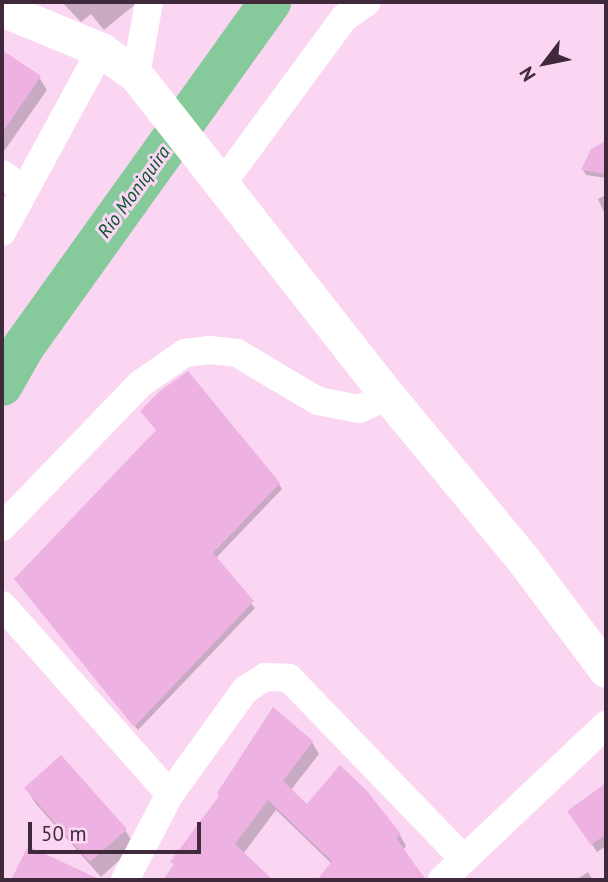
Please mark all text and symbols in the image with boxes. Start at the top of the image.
north arrow [510,28,580,98]
text: N [514,62,541,86]
water label: Río Moniquira [93,142,175,242]
scale bar [32,808,205,852]
text: 50 m [41,820,87,847]

